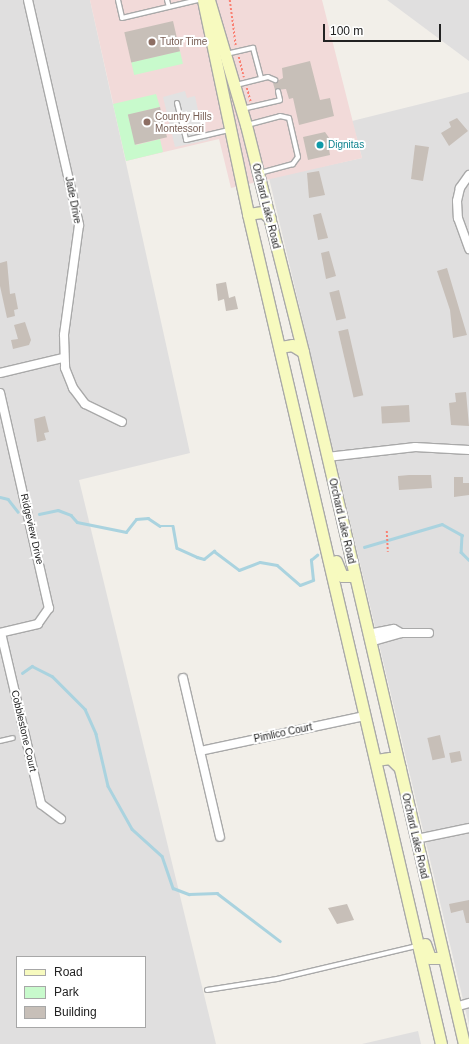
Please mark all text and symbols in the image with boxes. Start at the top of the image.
scale bar [325,16,443,42]
text: 100 m [330,24,363,38]
place label: Tutor Time [160,36,208,48]
marker: Tutor Time [147,37,157,47]
place label: Country Hills Montessori [155,110,212,134]
marker: Country Hills Montessori [142,117,152,127]
place label: Dignitas [328,139,364,151]
marker: Dignitas [315,140,325,150]
street label: Orchard Lake Road [250,162,282,250]
street label: Jade Drive [63,175,83,225]
street label: Orchard Lake Road [326,477,358,565]
street label: Ridgeview Drive [18,492,46,566]
street label: Cobblestone Court [9,689,39,773]
street label: Pimlico Court [253,721,313,745]
street label: Orchard Lake Road [399,792,431,880]
legend [16,956,146,1028]
text: Road [54,965,83,979]
text: Park [54,985,79,999]
text: Building [54,1005,97,1019]

